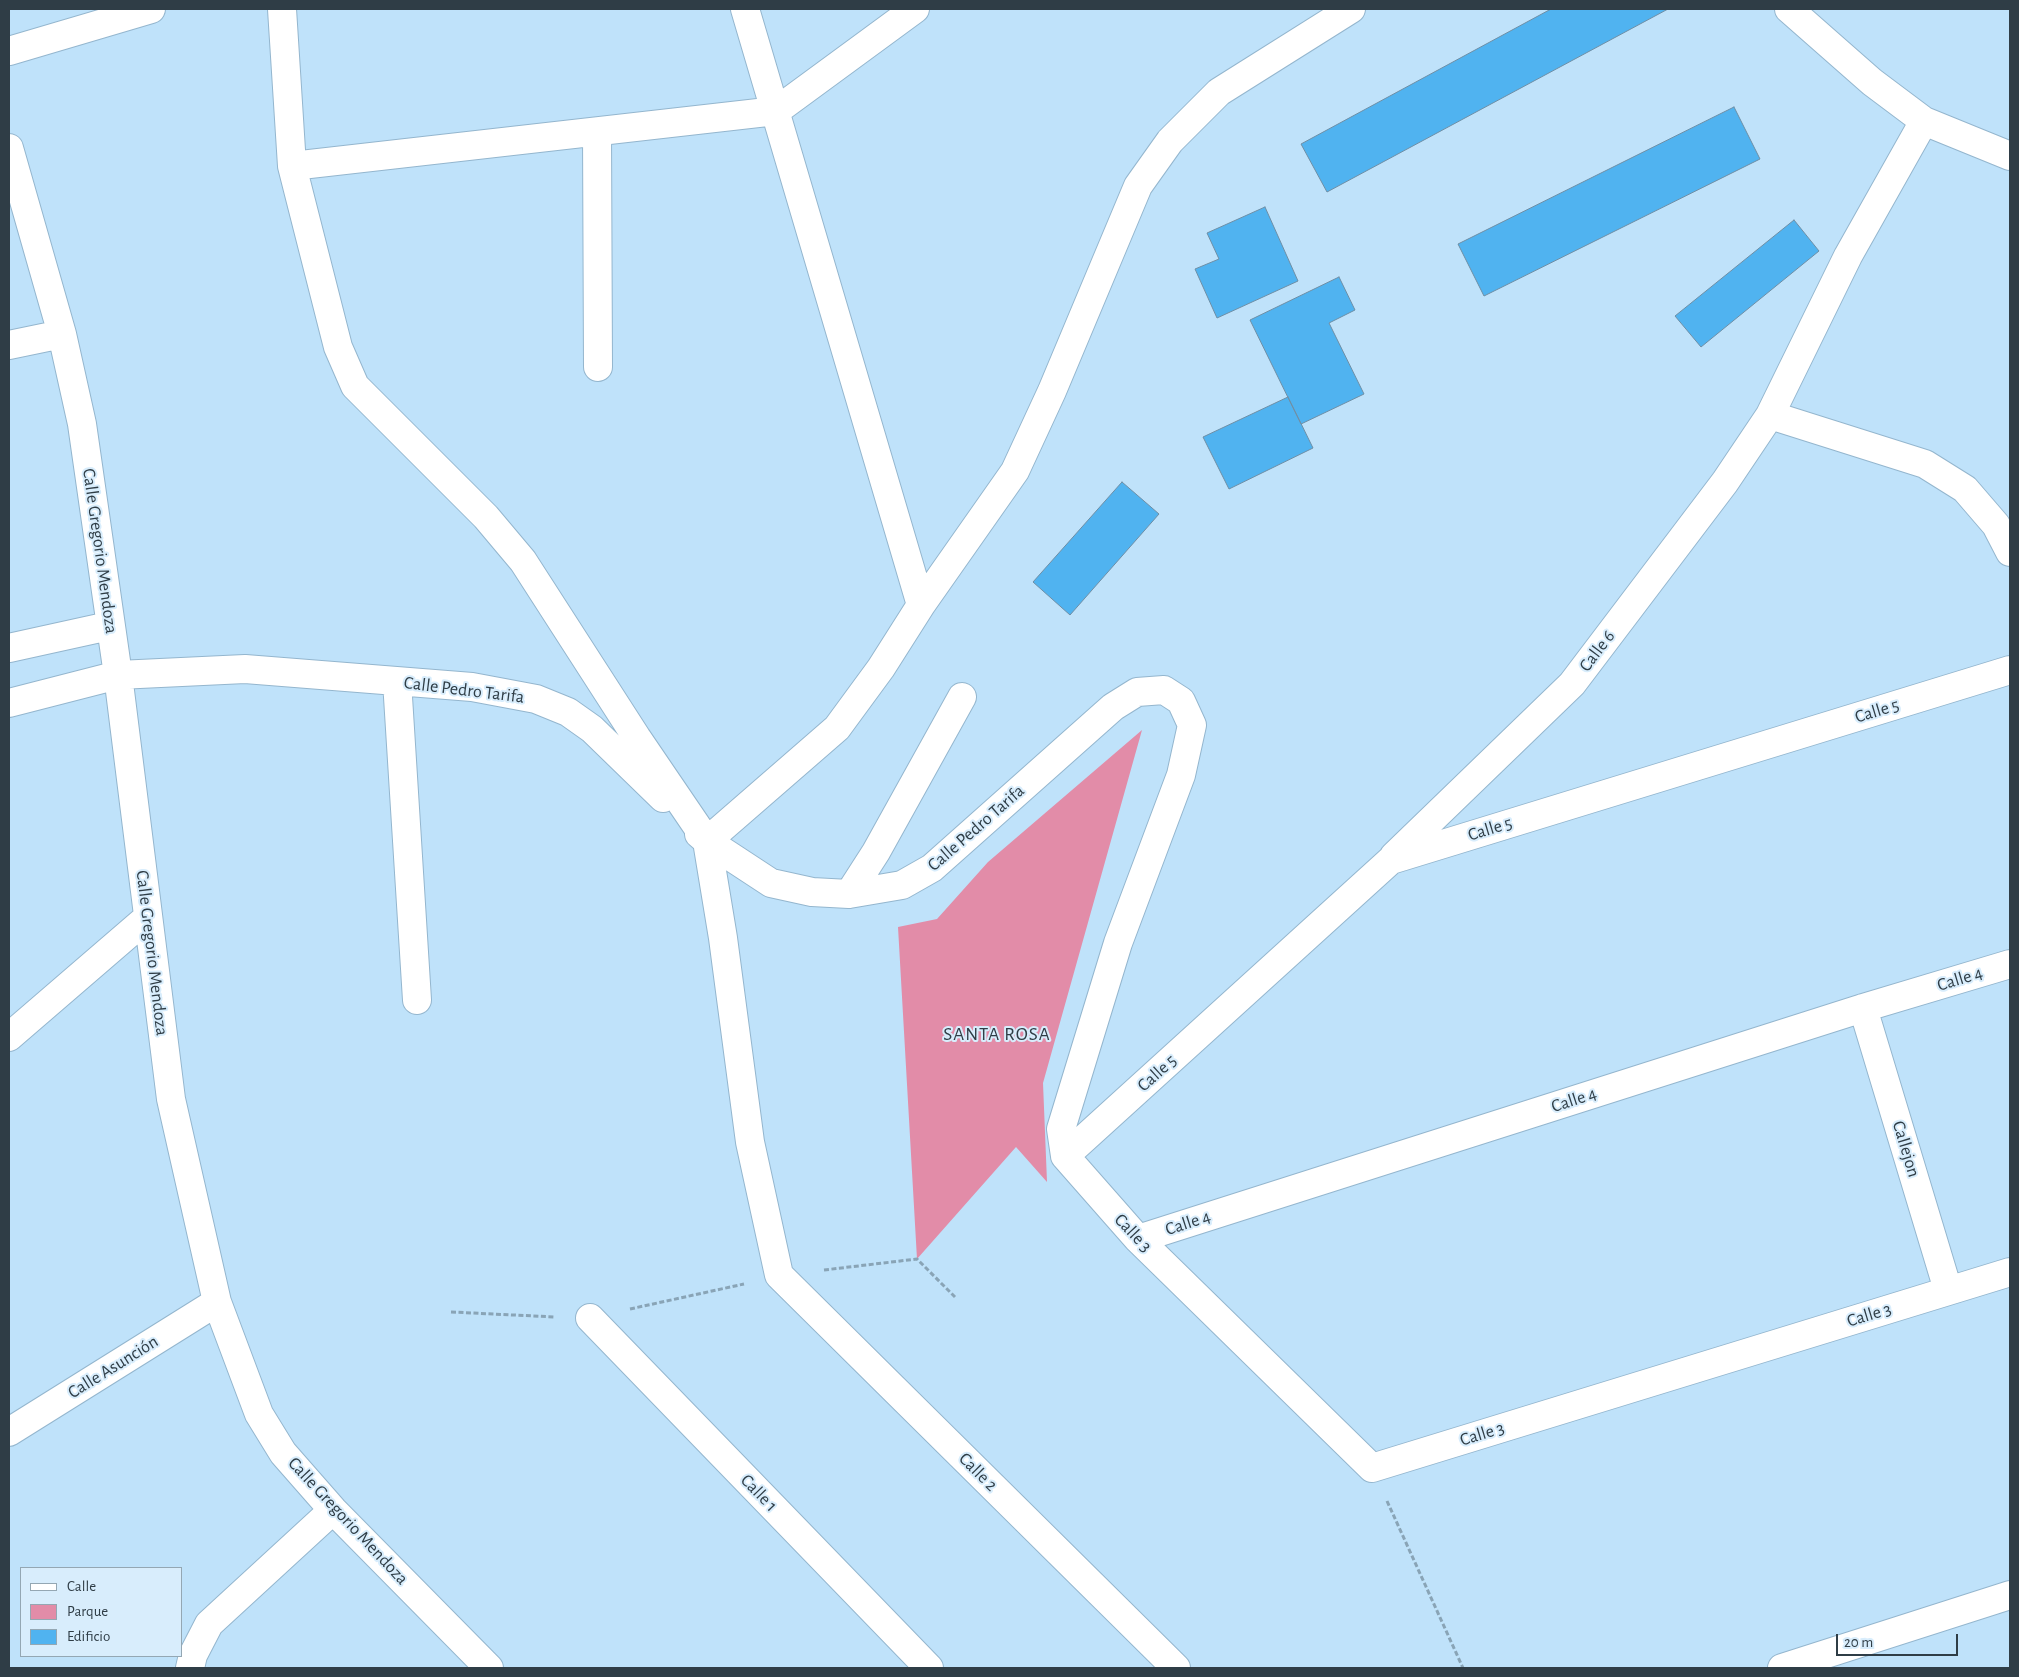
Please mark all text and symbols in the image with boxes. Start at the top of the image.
street label: Calle Gregorio Mendoza [78,467,122,635]
street label: Calle 6 [1574,626,1620,676]
street label: Calle Pedro Tarifa [403,672,525,708]
street label: Calle 5 [1852,694,1902,728]
street label: Calle Pedro Tarifa [923,780,1029,876]
street label: Calle 5 [1465,812,1515,846]
street label: Calle Gregorio Mendoza [131,869,173,1037]
street label: Calle 4 [1935,962,1985,996]
district label: SANTA ROSA [942,1023,1052,1045]
street label: Calle 5 [1133,1050,1181,1096]
street label: Calle 4 [1549,1083,1599,1117]
street label: Callejon [1887,1118,1925,1180]
street label: Calle 4 [1163,1206,1213,1240]
street label: Calle 3 [1110,1209,1156,1257]
street label: Calle 3 [1844,1298,1894,1332]
street label: Calle Asunción [64,1331,162,1403]
street label: Calle 3 [1457,1417,1507,1451]
street label: Calle 2 [954,1448,1002,1496]
street label: Calle Gregorio Mendoza [283,1453,413,1589]
street label: Calle 1 [736,1470,782,1516]
legend [20,1567,182,1657]
text: Calle [67,1579,96,1594]
text: Parque [67,1604,108,1619]
scale bar [1839,1624,1962,1656]
text: Edificio [67,1629,110,1644]
text: 20 m [1844,1635,1873,1650]

